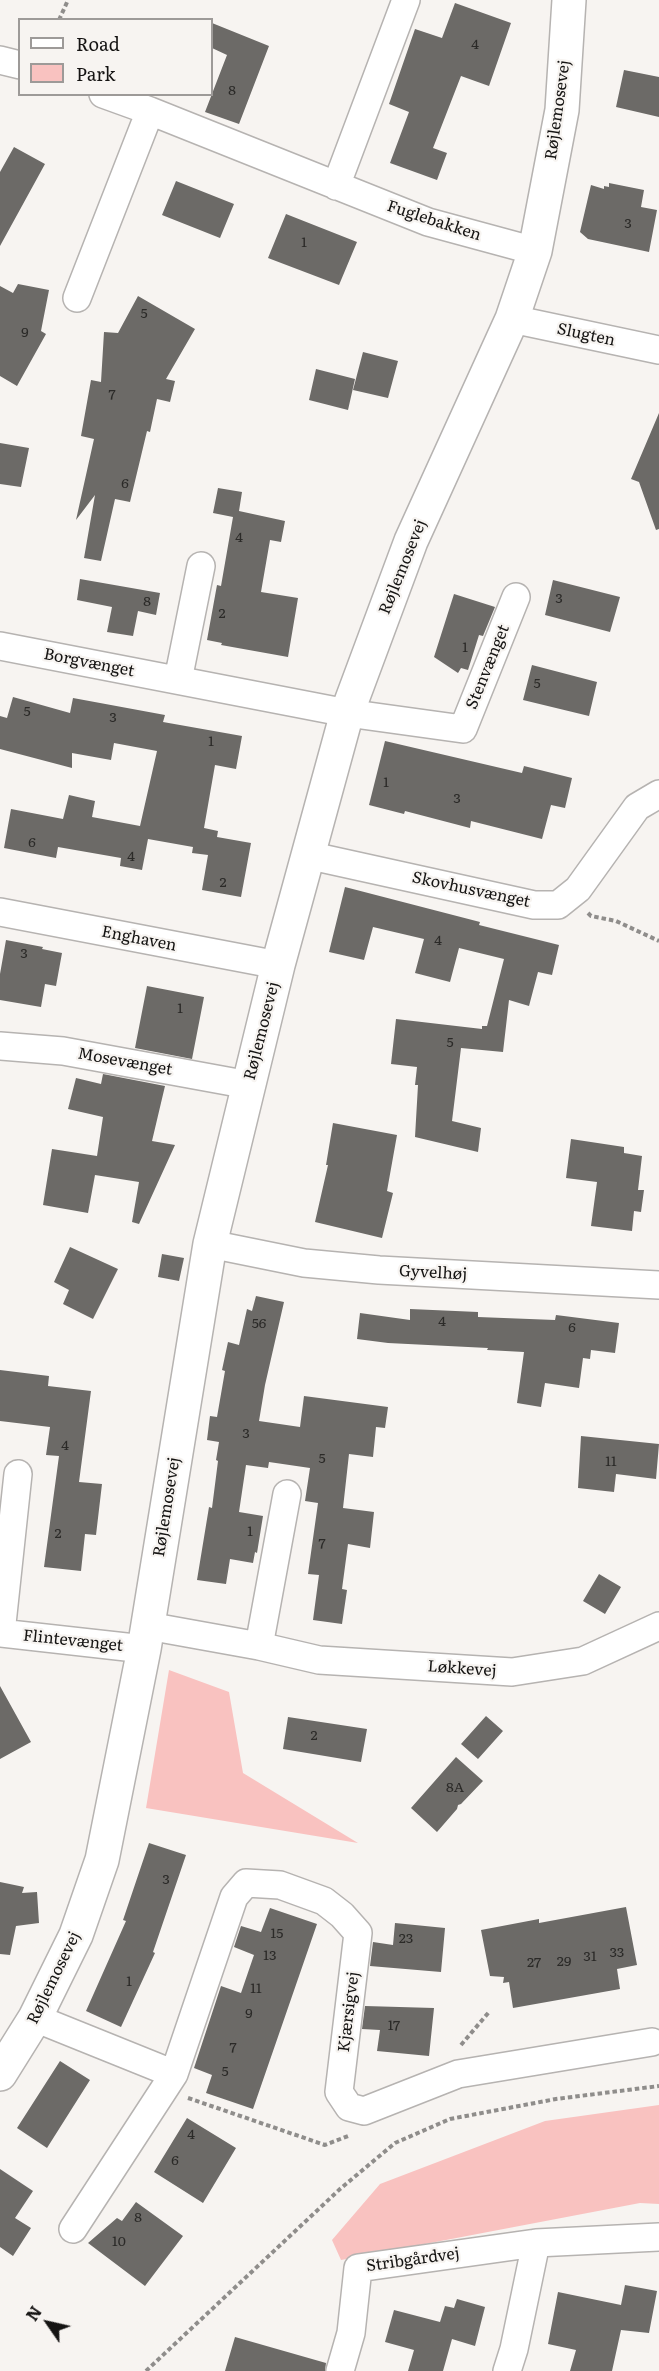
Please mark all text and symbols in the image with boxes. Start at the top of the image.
legend [18,18,213,96]
text: Road [76,30,120,57]
house number: 4 [471,37,479,53]
street label: Røjlemosevej [541,59,575,161]
text: Park [76,60,115,87]
house number: 8 [228,83,236,99]
street label: Fuglebakken [385,197,483,245]
house number: 3 [624,216,632,232]
house number: 1 [301,235,307,251]
house number: 5 [140,306,148,322]
street label: Slugten [555,319,617,351]
house number: 9 [21,325,29,341]
house number: 7 [108,387,116,403]
house number: 6 [121,476,129,492]
street label: Røjlemosevej [375,517,431,617]
house number: 4 [235,530,243,546]
house number: 3 [555,591,563,607]
house number: 8 [143,594,151,610]
house number: 2 [218,606,226,622]
street label: Stenvænget [462,622,514,712]
house number: 1 [462,640,468,656]
street label: Borgvænget [42,645,136,681]
house number: 5 [533,676,541,692]
house number: 5 [23,704,31,720]
house number: 3 [109,710,117,726]
house number: 1 [208,734,214,750]
house number: 1 [383,775,389,791]
house number: 3 [453,791,461,807]
house number: 6 [28,835,36,851]
house number: 4 [127,849,135,865]
street label: Skovhusvænget [410,868,532,912]
house number: 2 [219,875,227,891]
street label: Enghaven [100,922,178,956]
house number: 4 [434,933,442,949]
house number: 3 [20,946,28,962]
street label: Røjlemosevej [241,980,283,1082]
house number: 1 [177,1001,183,1017]
house number: 5 [446,1035,454,1051]
street label: Mosevænget [76,1044,174,1080]
street label: Gyvelhøj [398,1262,468,1284]
house number: 4 [438,1314,446,1330]
house number: 56 [252,1316,266,1332]
house number: 6 [568,1320,576,1336]
house number: 3 [242,1426,250,1442]
house number: 4 [61,1438,69,1454]
house number: 5 [318,1451,326,1467]
house number: 11 [605,1454,617,1470]
street label: Røjlemosevej [150,1456,184,1558]
house number: 1 [247,1524,253,1540]
house number: 2 [54,1526,62,1542]
house number: 7 [318,1536,326,1552]
street label: Flintevænget [22,1626,124,1656]
street label: Løkkevej [427,1657,497,1681]
house number: 2 [310,1728,318,1744]
house number: 8A [446,1780,464,1796]
house number: 3 [162,1872,170,1888]
house number: 15 [271,1926,283,1942]
street label: Røjlemosevej [23,1929,85,2027]
house number: 23 [399,1931,413,1947]
house number: 33 [610,1945,624,1961]
house number: 13 [263,1948,277,1964]
house number: 31 [583,1949,597,1965]
house number: 29 [557,1954,571,1970]
house number: 27 [527,1955,541,1971]
street label: Kjærsigvej [335,1971,363,2053]
house number: 1 [126,1974,132,1990]
house number: 11 [250,1981,262,1997]
house number: 9 [245,2006,253,2022]
house number: 17 [388,2018,400,2034]
house number: 7 [229,2040,237,2056]
house number: 5 [221,2064,229,2080]
house number: 4 [187,2127,195,2143]
house number: 6 [171,2153,179,2169]
house number: 8 [134,2210,142,2226]
house number: 10 [112,2234,126,2250]
street label: Stribgårdvej [365,2244,461,2276]
north arrow [18,2293,78,2353]
text: N [19,2301,47,2325]

